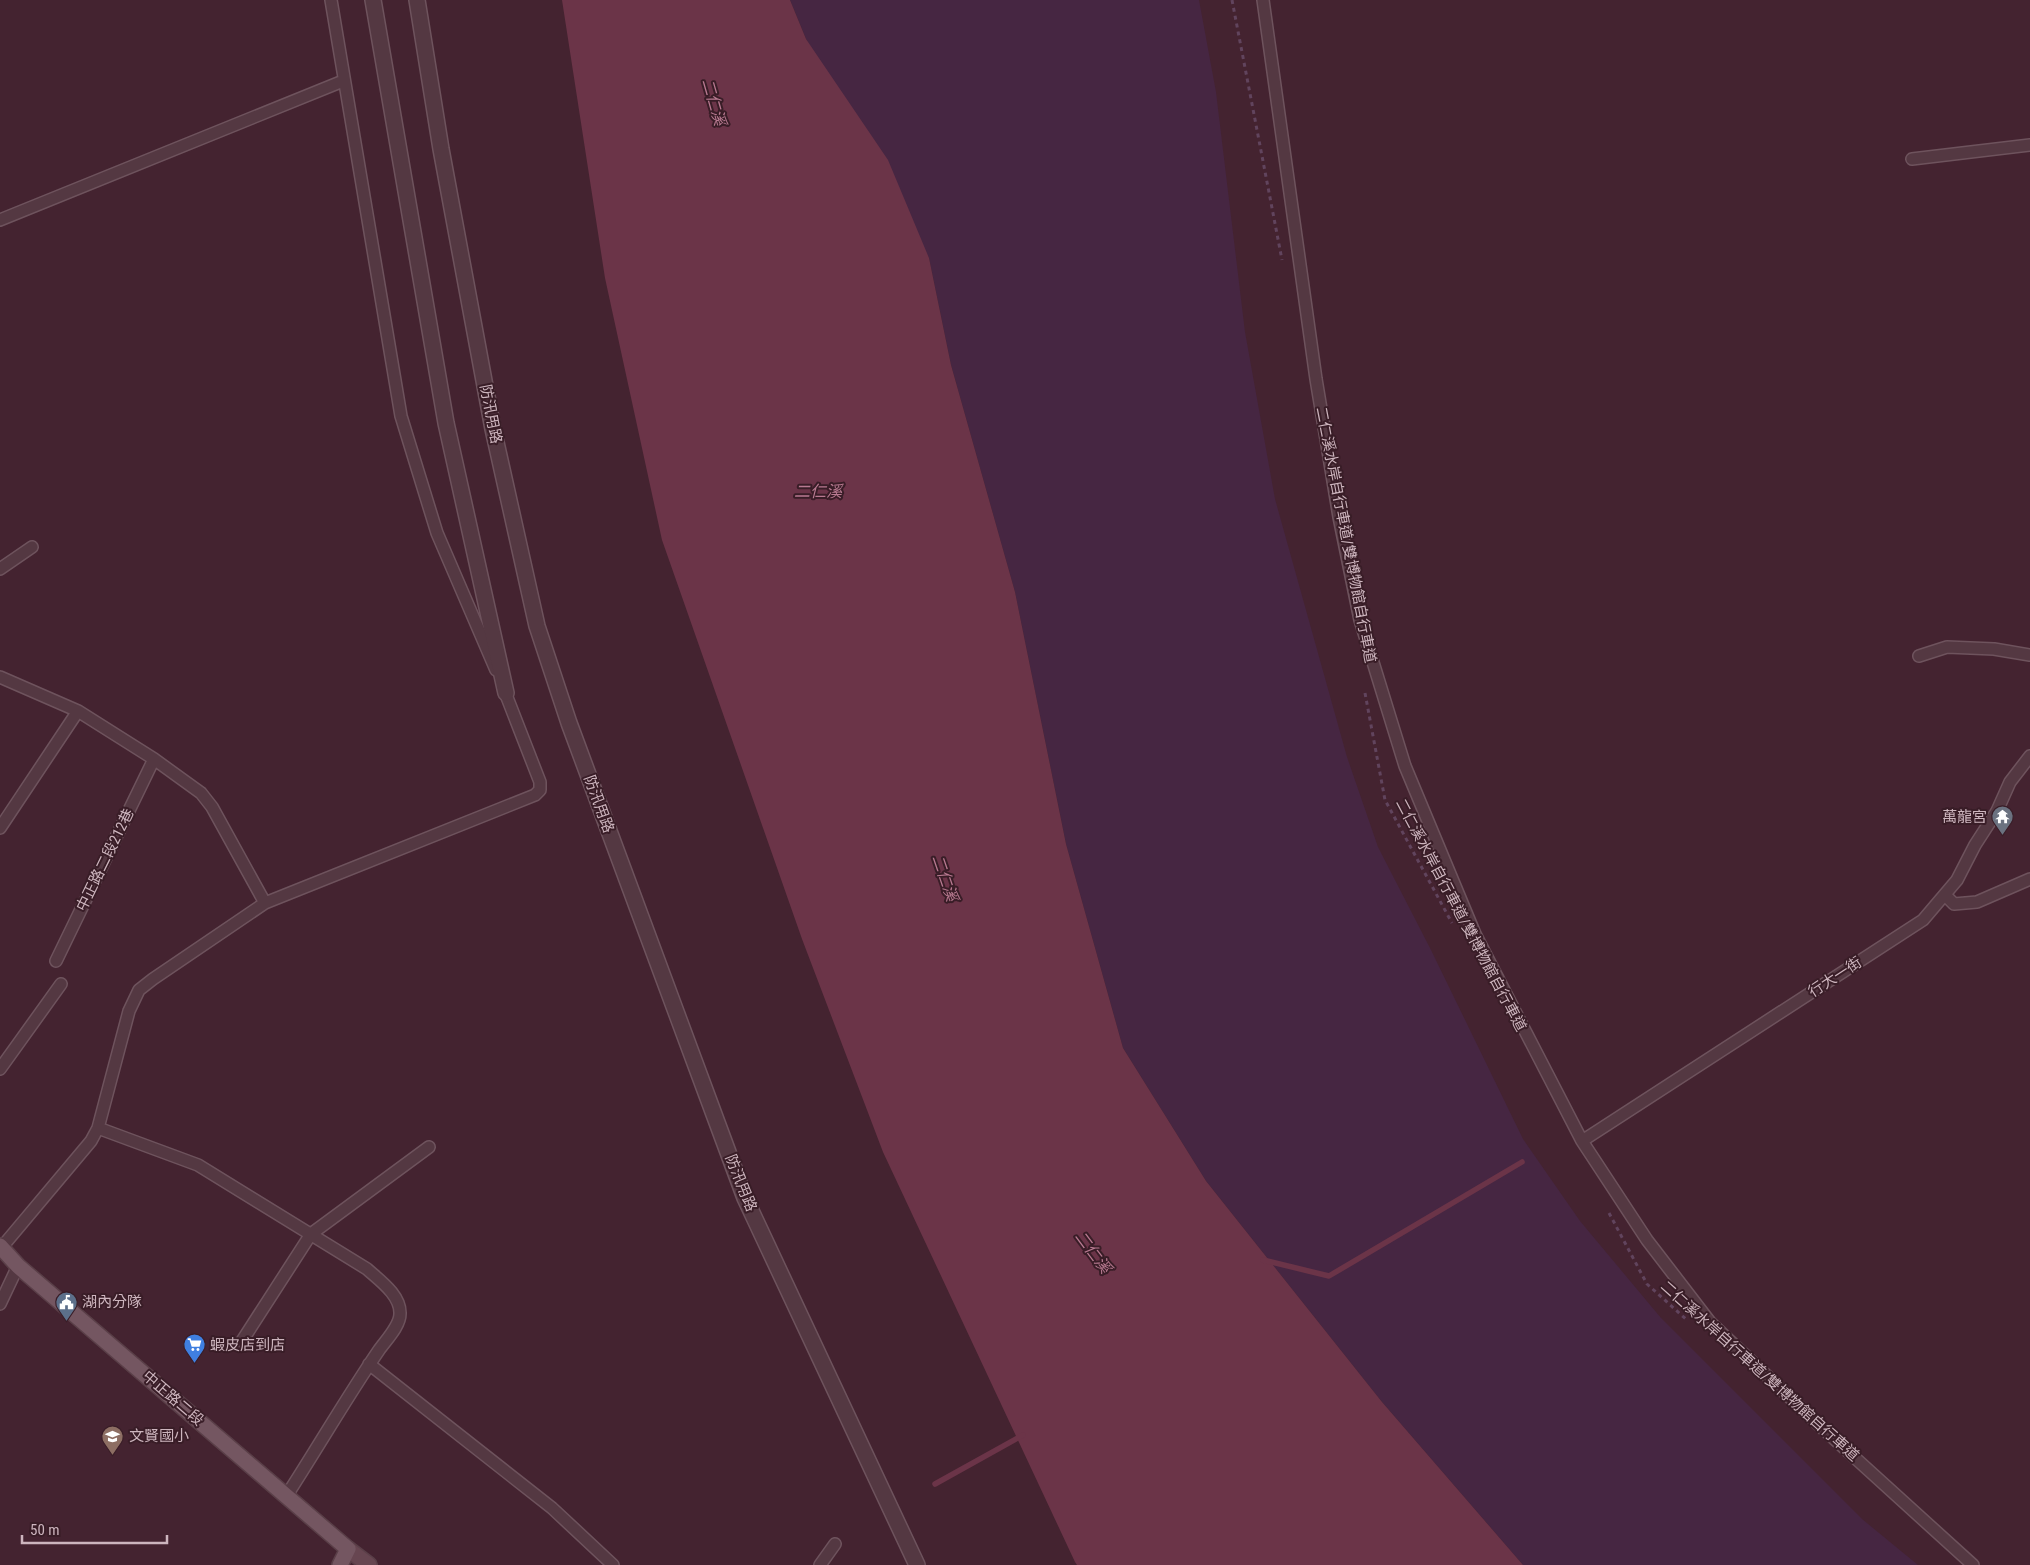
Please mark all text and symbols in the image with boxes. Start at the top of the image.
water label: 二仁溪 [698,76,730,130]
street label: 防汛用路 [476,383,506,445]
street label: 二仁溪水岸自行車道/雙博物館自行車道 [1312,405,1380,665]
water label: 二仁溪 [794,482,844,501]
street label: 防汛用路 [580,773,618,835]
street label: 二仁溪水岸自行車道/雙博物館自行車道 [1392,796,1530,1034]
temple icon: 萬龍宮 [1991,805,2015,836]
street label: 中正路二段212巷 [72,806,138,914]
place label: 萬龍宮 [1942,808,1987,826]
water label: 二仁溪 [928,852,962,906]
street label: 行大一街 [1805,953,1865,1001]
street label: 防汛用路 [721,1152,761,1214]
water label: 二仁溪 [1071,1227,1116,1278]
street label: 二仁溪水岸自行車道/雙博物館自行車道 [1657,1277,1863,1465]
public building icon: 湖內分隊 [54,1290,78,1321]
place label: 湖內分隊 [82,1293,142,1311]
supermarket icon: 蝦皮店到店 [182,1333,206,1364]
place label: 蝦皮店到店 [210,1336,285,1354]
street label: 中正路二段 [139,1367,207,1429]
school or university icon: 文賢國小 [101,1424,125,1455]
place label: 文賢國小 [129,1427,189,1445]
scale bar [22,1512,168,1544]
text: 50 m [30,1521,60,1539]

